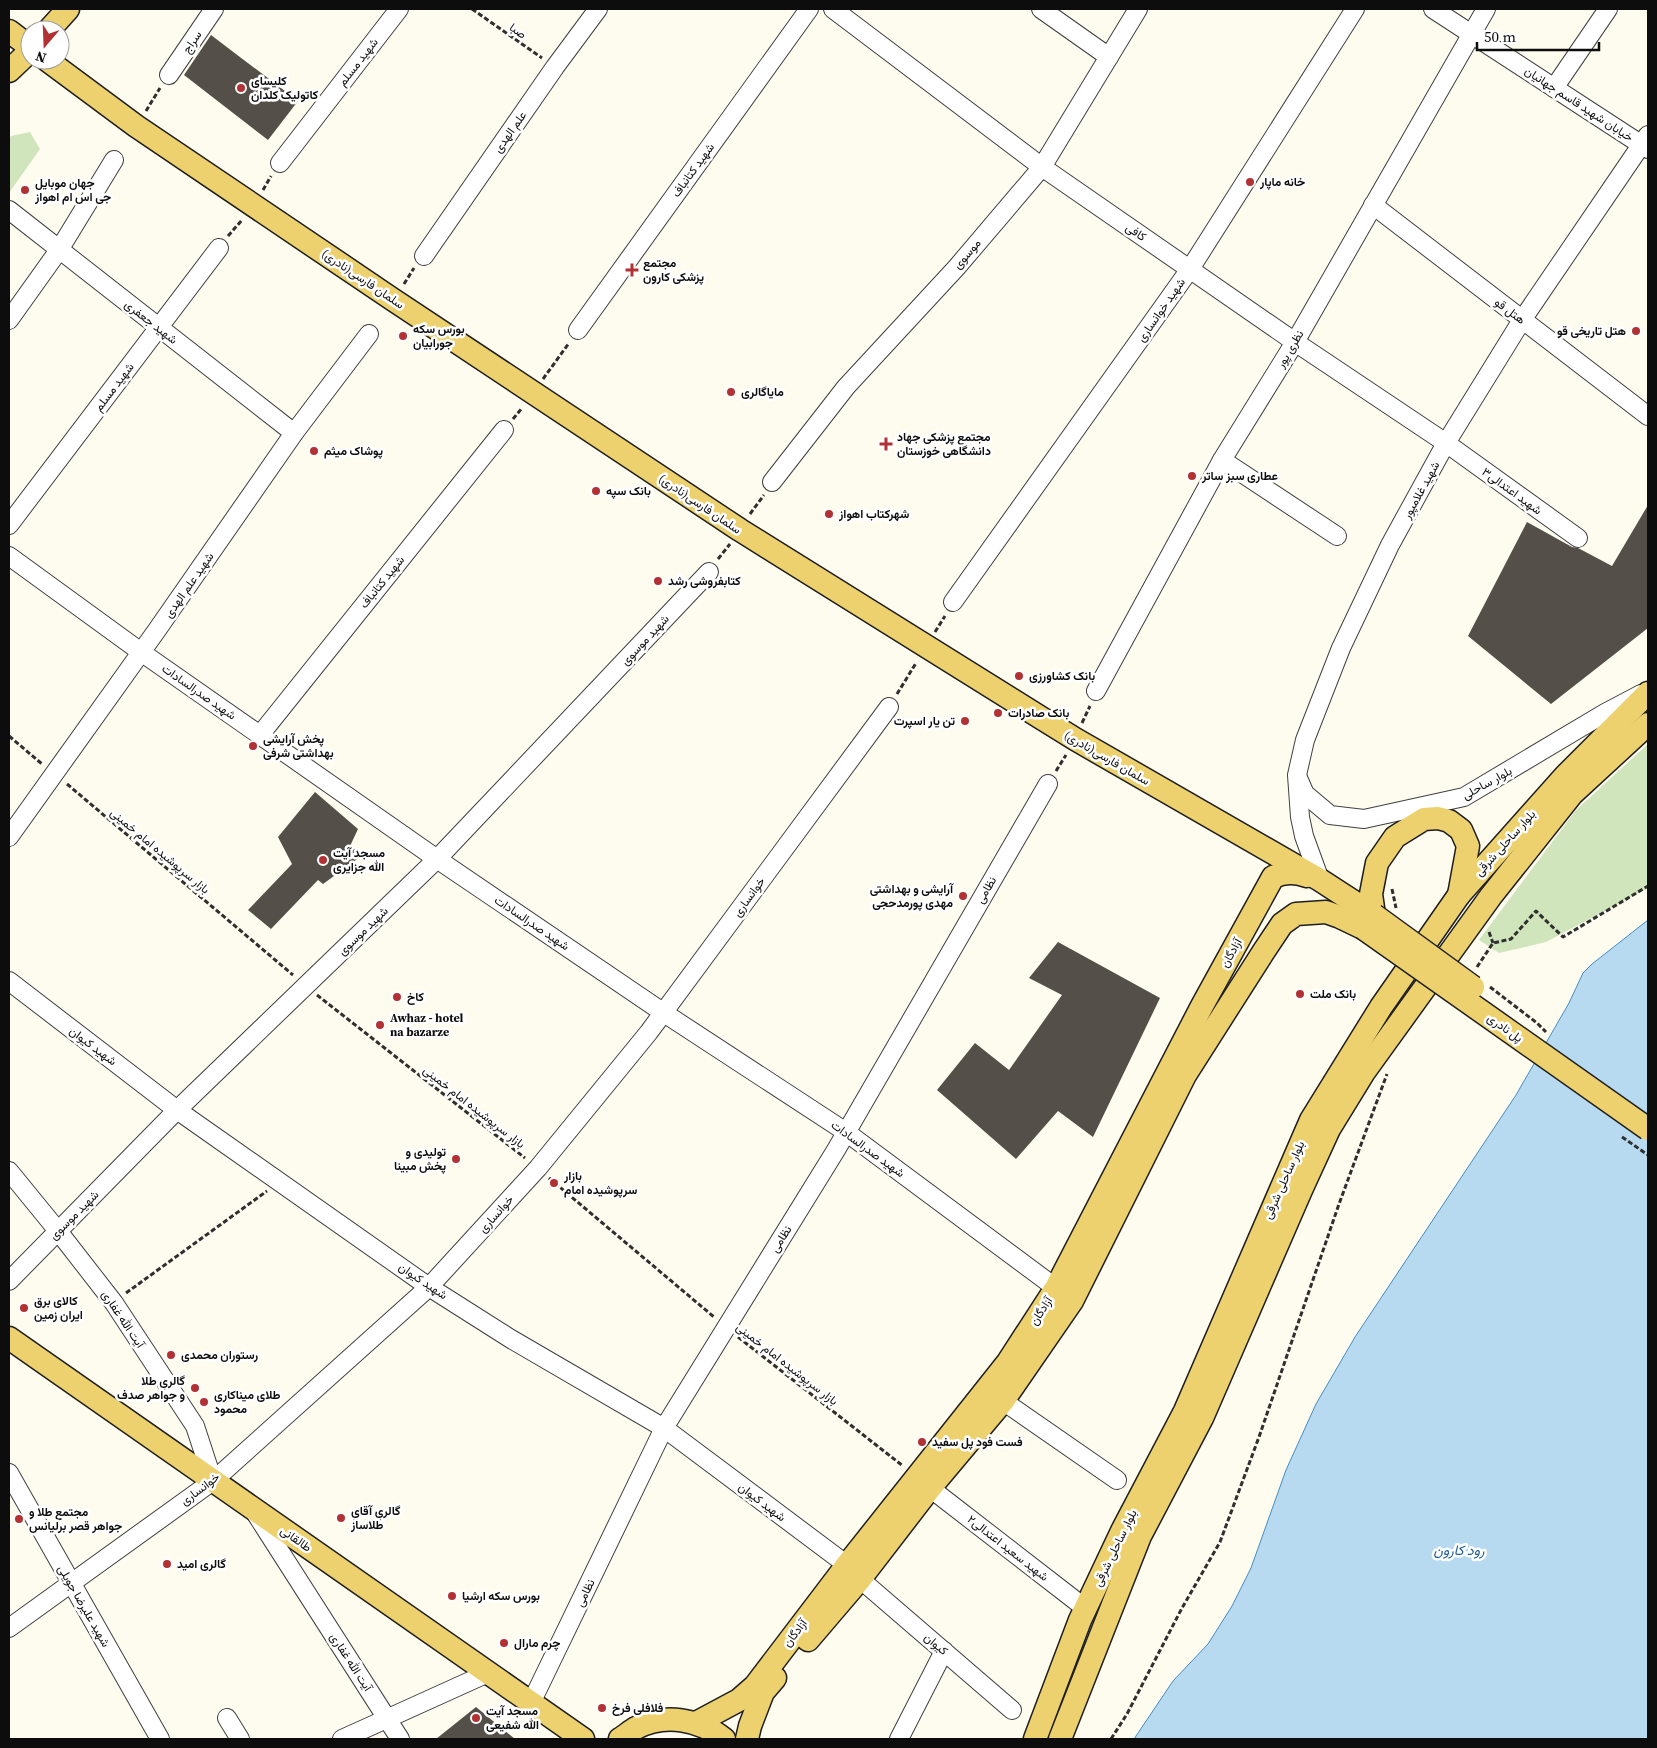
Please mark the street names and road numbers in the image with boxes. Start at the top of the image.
street label: صبا [506,19,530,43]
street label: سراج [179,28,206,57]
street label: شهید مسلم [334,35,382,89]
street label: خیابان شهید قاسم جهانیان [1521,63,1637,145]
street label: علم الهدی [490,108,530,156]
street label: شهید کتانباف [668,140,718,200]
street label: کافی [1123,219,1149,245]
street label: موسوی [949,236,985,272]
street label: سلمان فارسی(نادری) [319,245,407,313]
street label: شهید خوانساری [1133,275,1189,345]
street label: هتل قو [1491,294,1529,328]
street label: شهید جعفری [121,296,181,348]
street label: نظری پور [1272,327,1307,372]
street label: شهید مسلم [90,359,138,415]
street label: شهید غلامپور [1398,458,1443,522]
street label: شهید اعتدالی۳ [1479,464,1545,518]
street label: سلمان فارسی(نادری) [656,470,744,538]
street label: شهید علم الهدی [161,549,217,621]
street label: شهید کتانباف [356,552,408,612]
street label: شهید موسوی [617,611,673,669]
street label: شهید صدرالسادات [159,660,239,724]
street label: سلمان فارسی(نادری) [1061,727,1153,789]
street label: بلوار ساحلی [1459,763,1515,803]
street label: بازار سرپوشیده امام خمینی [107,805,213,897]
street label: بلوار ساحلی شرقی [1471,806,1539,880]
street label: نظامی [972,873,1000,907]
street label: خوانساری [729,874,769,920]
street label: شهید صدرالسادات [491,892,573,954]
street label: شهید موسوی [334,903,392,959]
street label: آزادگان [1216,934,1246,970]
street label: پل نادری [1484,1010,1526,1046]
street label: شهید کیوان [66,1023,120,1069]
street label: بازار سرپوشیده امام خمینی [420,1062,528,1152]
street label: شهید صدرالسادات [828,1117,908,1181]
street label: بلوار ساحلی شرقی [1260,1138,1308,1222]
street label: شهید موسوی [46,1187,102,1243]
street label: خوانساری [475,1192,517,1236]
street label: نظامی [767,1222,795,1256]
street label: شهید کیوان [396,1259,450,1303]
street label: آیت الله غفاری [98,1287,149,1352]
street label: آزادگان [1026,1293,1057,1328]
street label: بازار سرپوشیده امام خمینی [733,1319,841,1409]
street label: خوانساری [177,1469,223,1509]
street label: شهید کیوان [735,1479,789,1525]
street label: بلوار ساحلی شرقی [1089,1507,1141,1589]
street label: شهید سعید اعتدالی۲ [964,1511,1052,1585]
street label: طالقانی [277,1522,315,1556]
street label: شهید علیرضا جویلی [54,1562,114,1650]
street label: نظامی [571,1576,599,1610]
street label: آزادگان [779,1615,811,1650]
street label: کیوان [921,1629,951,1659]
street label: آیت الله غفاری [326,1630,376,1695]

